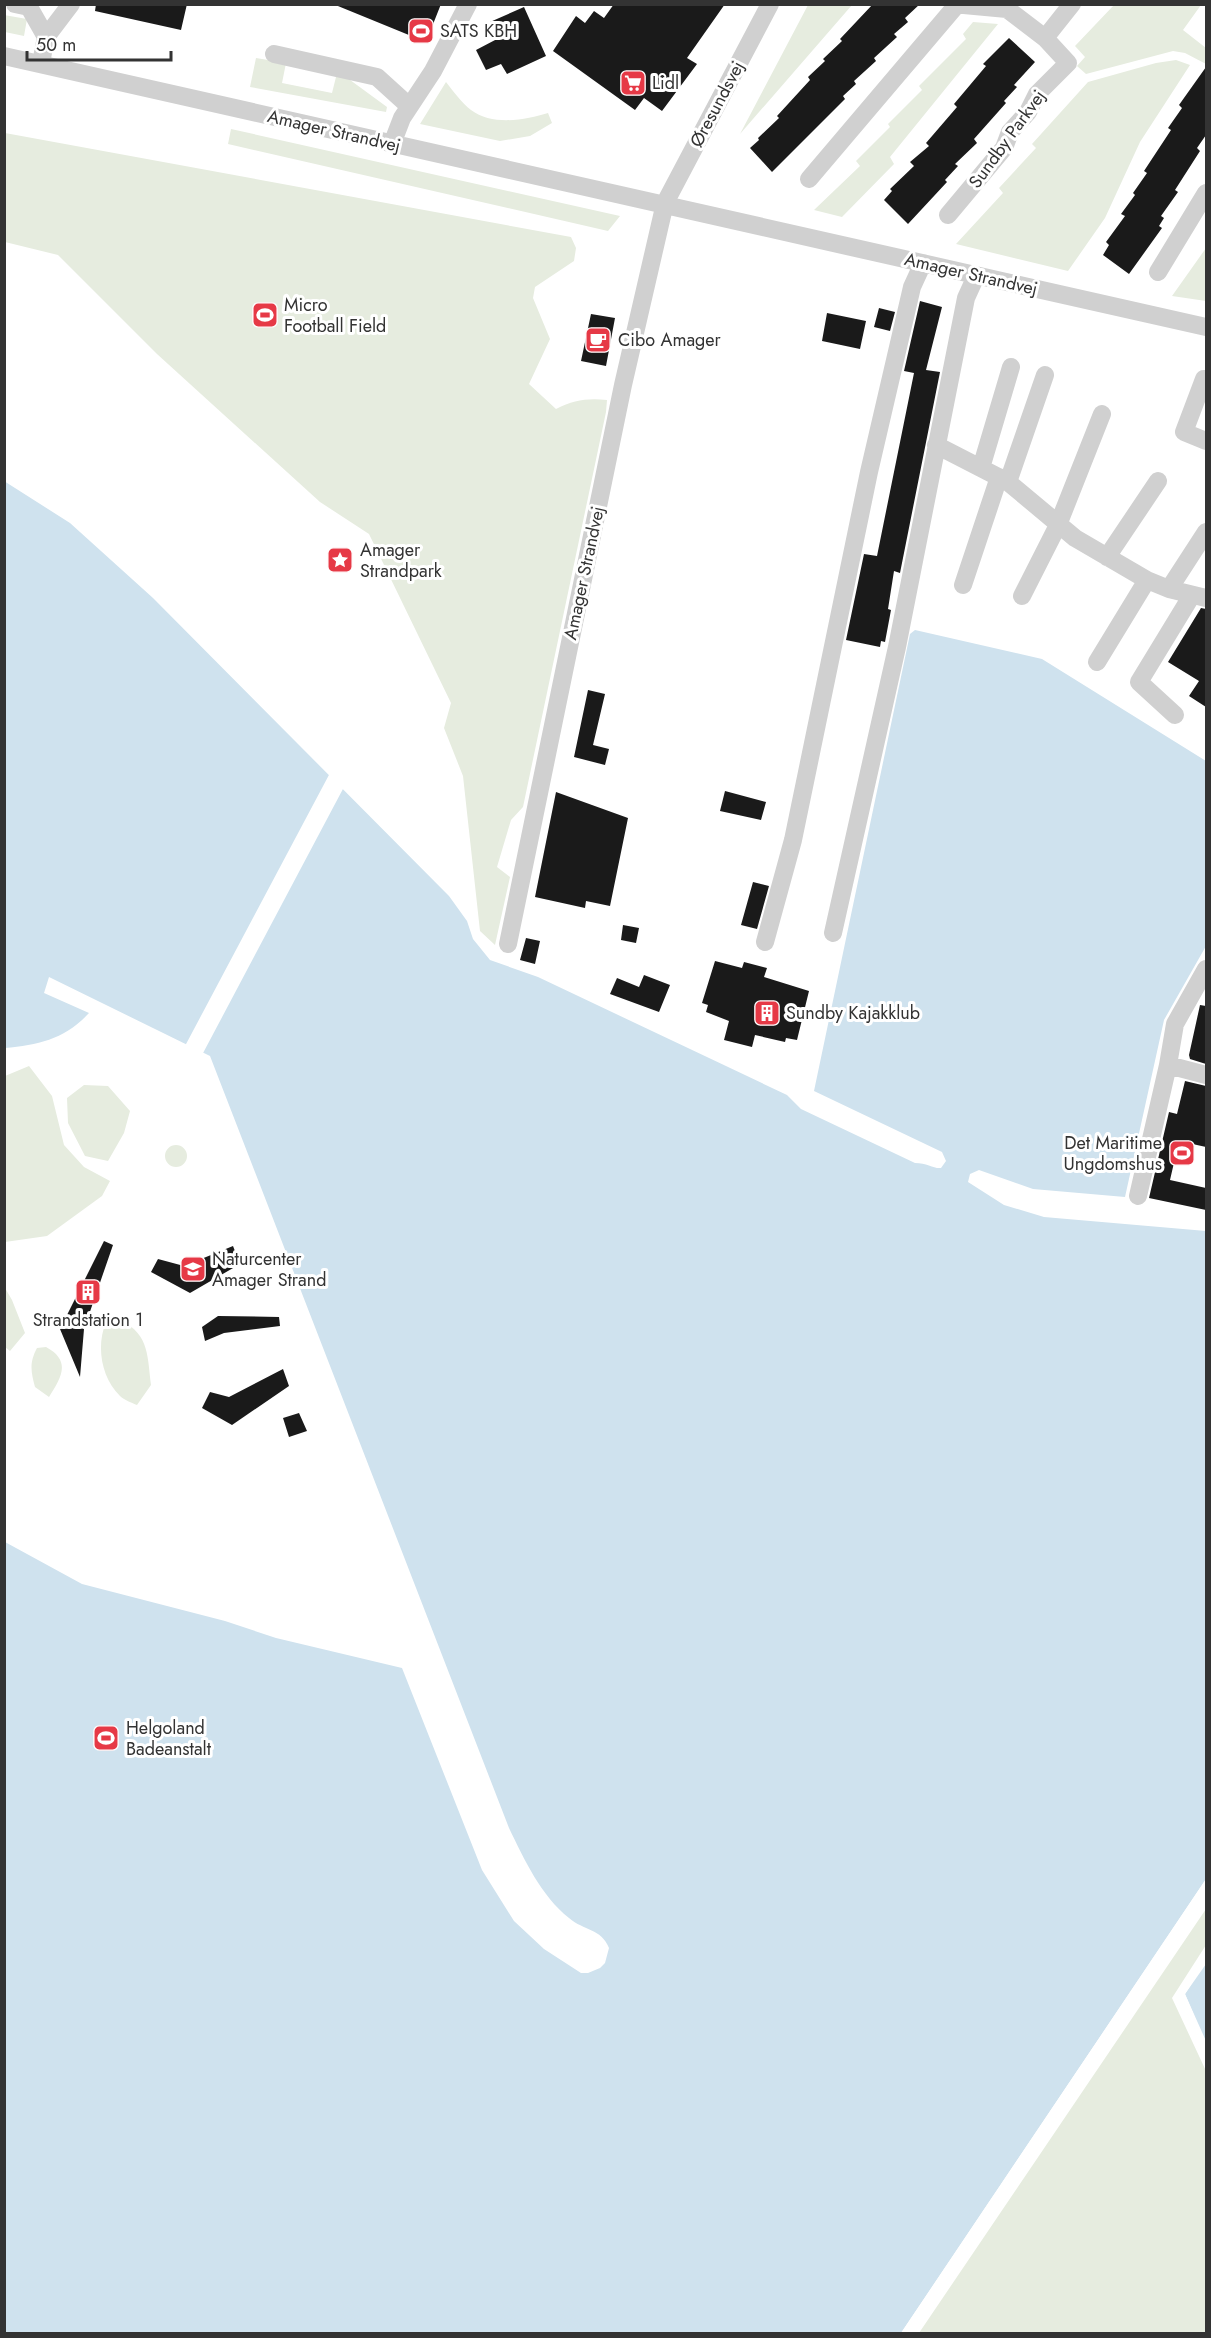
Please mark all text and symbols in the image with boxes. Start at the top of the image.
sports icon: SATS KBH [406,16,436,46]
place label: SATS KBH [440,18,517,44]
scale bar [27,24,171,62]
text: 50 m [36,32,76,58]
street label: Øresundsvej [683,56,751,152]
supermarket icon: Lidl [618,68,648,98]
place label: Lidl [652,70,679,96]
street label: Sundby Parkvej [962,84,1052,194]
street label: Amager Strandvej [265,103,403,159]
street label: Amager Strandvej [902,246,1040,302]
place label: Micro Football Field [284,292,386,339]
sports icon: Micro Football Field [250,300,280,330]
cafe icon: Cibo Amager [583,325,613,355]
place label: Cibo Amager [618,327,722,353]
street label: Amager Strandvej [557,504,611,642]
place label: Amager Strandpark [360,537,442,584]
place icon: Amager Strandpark [325,545,355,575]
building icon: Sundby Kajakklub [752,998,782,1028]
place label: Sundby Kajakklub [786,1000,920,1026]
place label: Det Maritime Ungdomshus [1063,1130,1162,1177]
sports icon: Det Maritime Ungdomshus [1167,1138,1197,1168]
place label: Naturcenter Amager Strand [212,1246,326,1293]
school or university icon: Naturcenter Amager Strand [178,1254,208,1284]
building icon: Strandstation 1 [73,1277,103,1307]
place label: Strandstation 1 [33,1307,143,1333]
place label: Helgoland Badeanstalt [126,1715,212,1762]
sports icon: Helgoland Badeanstalt [91,1723,121,1753]

